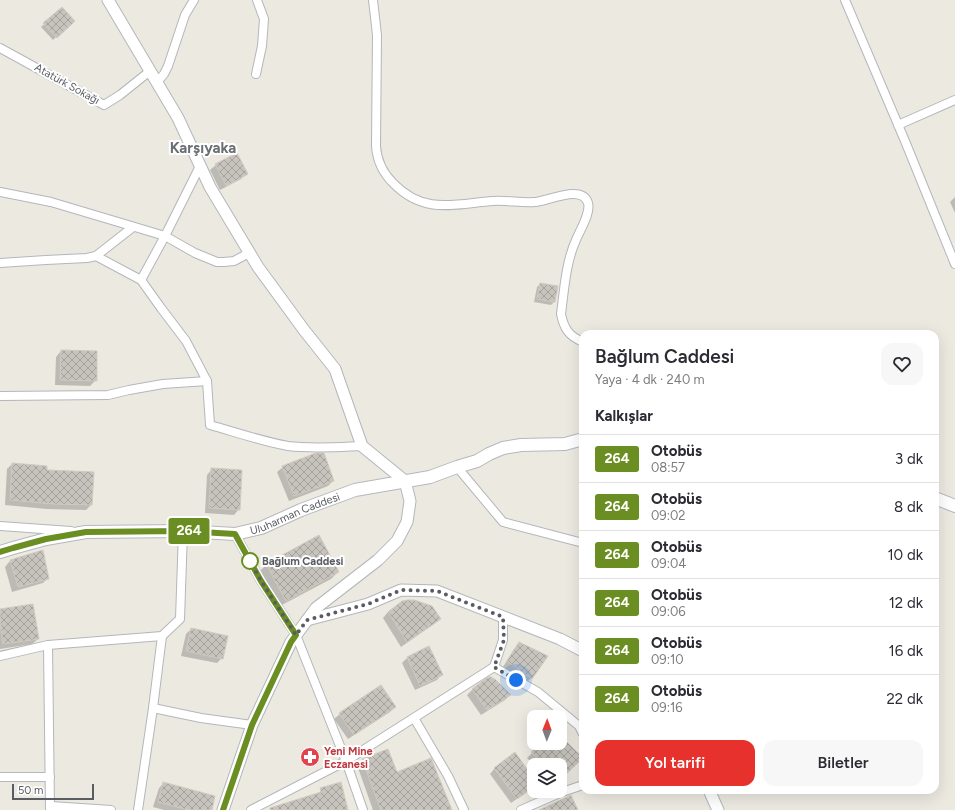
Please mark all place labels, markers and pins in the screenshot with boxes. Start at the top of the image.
marker: Bağlum Caddesi [241,552,259,570]
place label: Bağlum Caddesi [262,555,344,568]
place label: Yeni Mine Eczanesi [324,745,373,771]
pharmacy icon: Yeni Mine Eczanesi [299,746,321,768]

